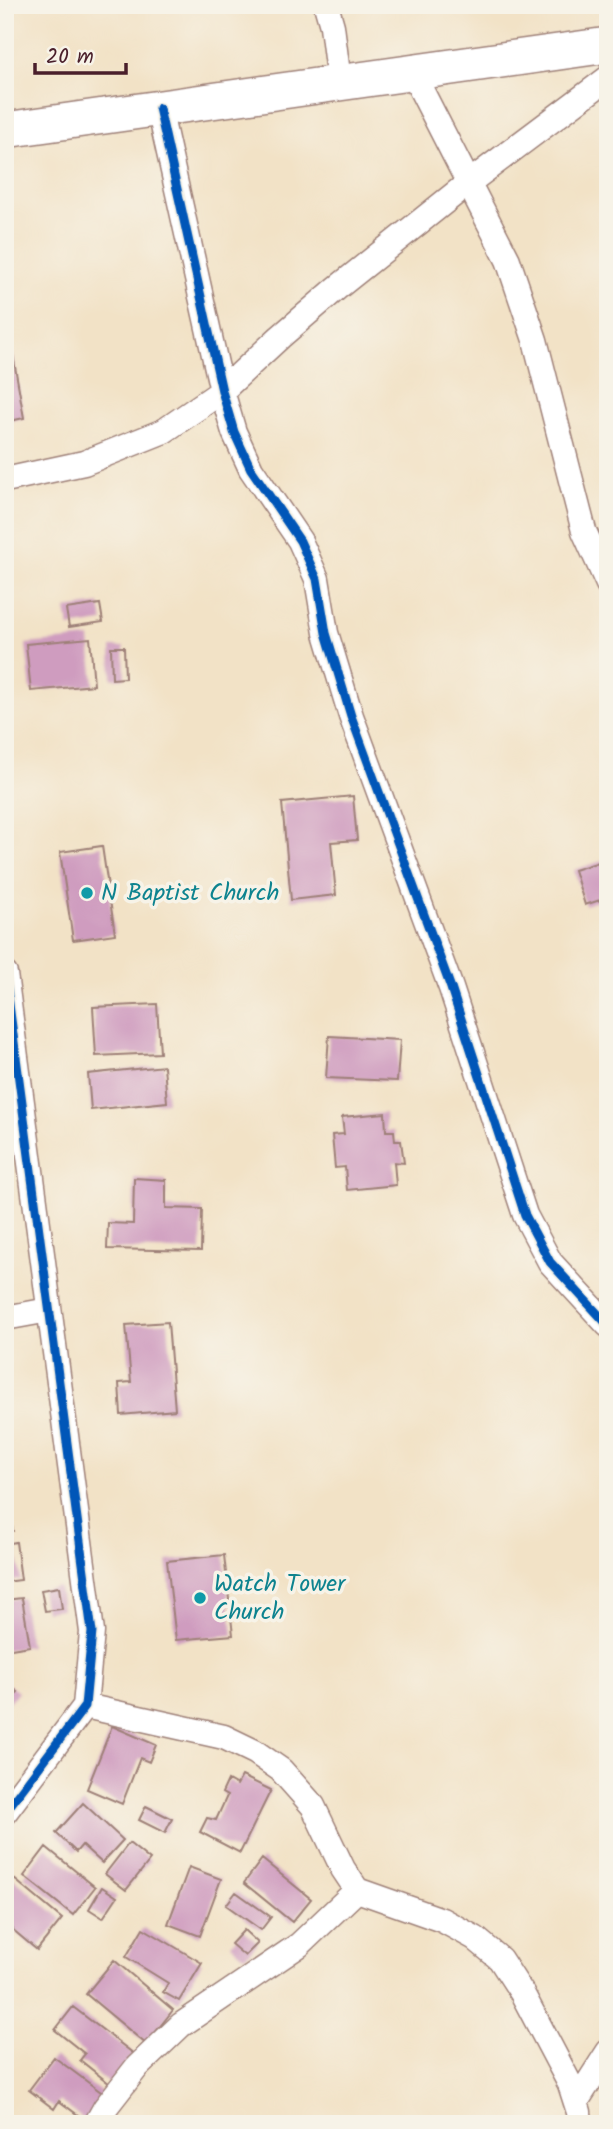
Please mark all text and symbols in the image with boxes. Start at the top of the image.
scale bar [35,32,126,76]
text: 20 m [46,41,94,74]
place label: N Baptist Church [101,874,279,913]
marker: N Baptist Church [79,885,95,901]
place label: Watch Tower Church [214,1565,347,1632]
marker: Watch Tower Church [192,1590,208,1606]

